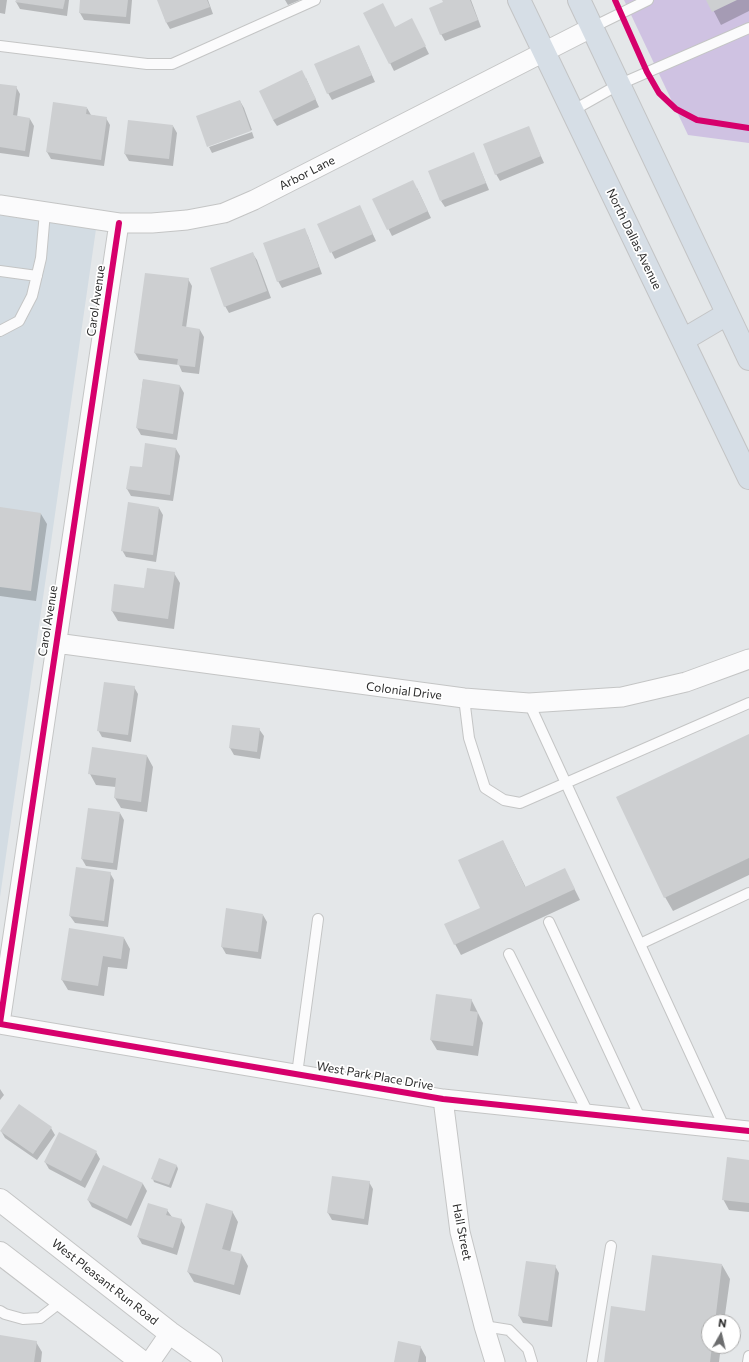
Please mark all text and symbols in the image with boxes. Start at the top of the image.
street label: Arbor Lane [277,153,337,193]
street label: North Dallas Avenue [603,186,665,292]
street label: Carol Avenue [84,265,108,337]
street label: Carol Avenue [35,585,61,657]
street label: Colonial Drive [365,679,443,703]
street label: West Park Place Drive [316,1059,434,1093]
street label: Hall Street [449,1202,475,1262]
street label: West Pleasant Run Road [49,1236,161,1328]
north arrow [701,1314,741,1354]
text: N [718,1316,728,1330]

